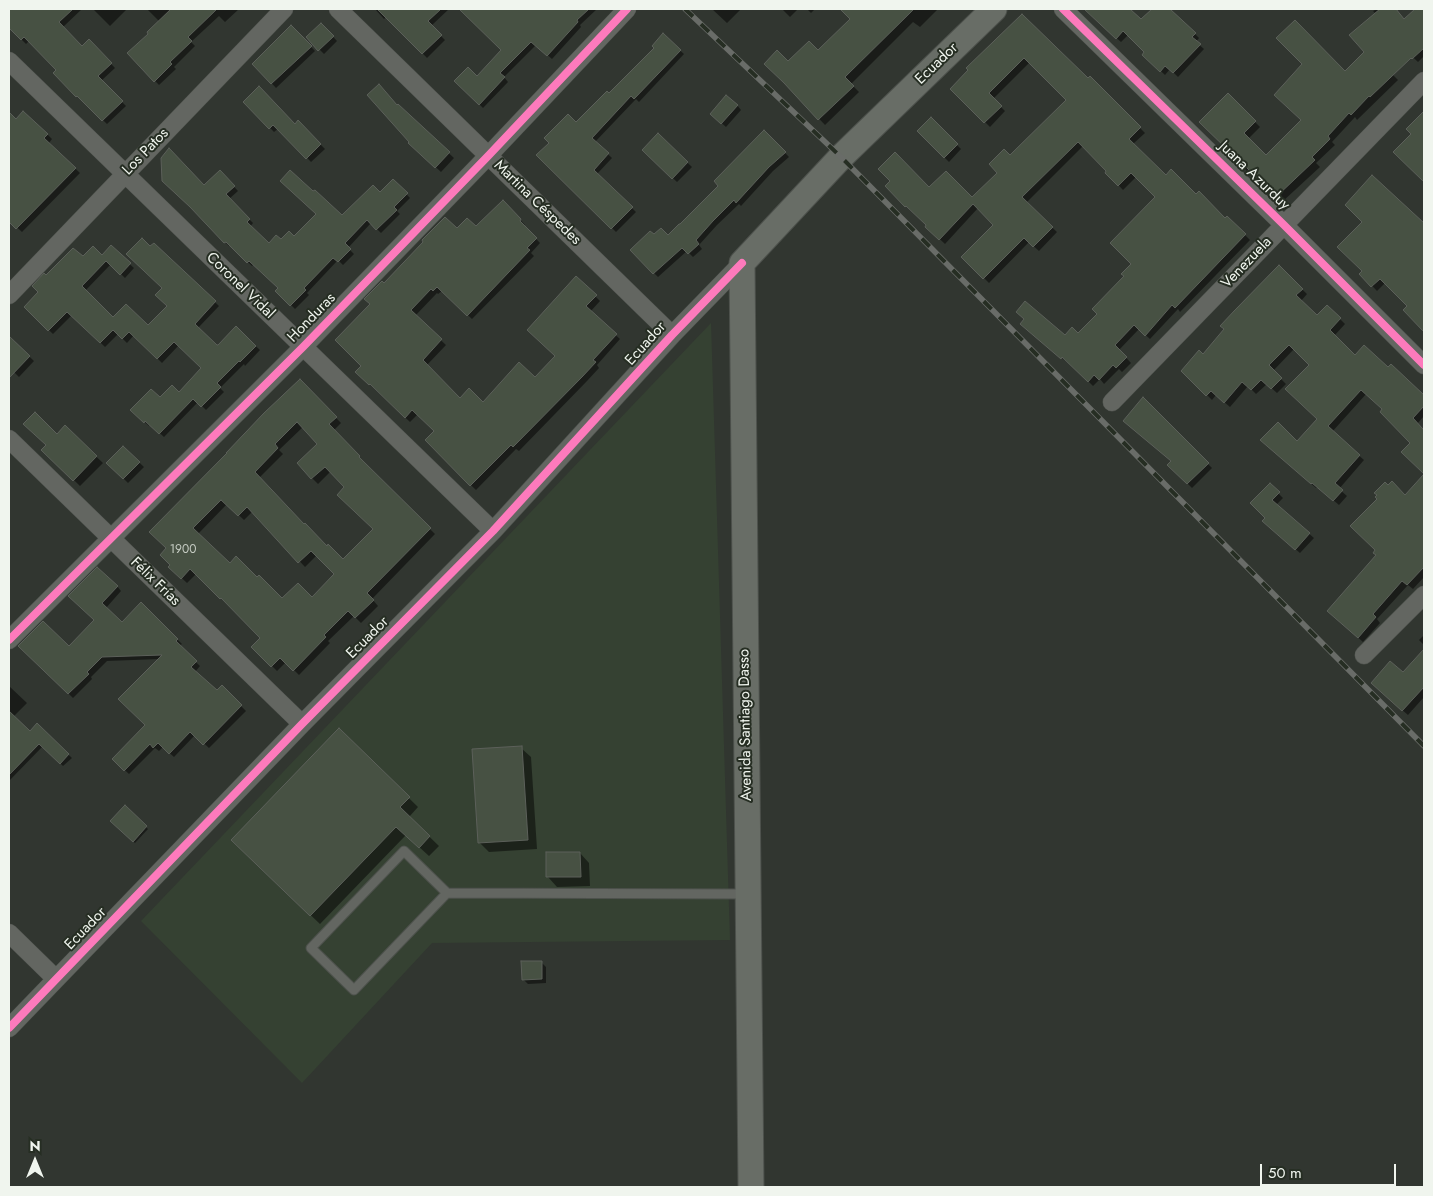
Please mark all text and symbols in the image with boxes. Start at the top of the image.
street label: Ecuador [912,39,962,89]
street label: Los Patos [119,125,173,179]
street label: Juana Azurduy [1215,138,1293,214]
street label: Martina Céspedes [490,157,584,249]
street label: Venezuela [1218,233,1276,293]
street label: Coronel Vidal [202,249,278,323]
street label: Honduras [284,290,340,346]
street label: Ecuador [622,319,670,369]
house number: 1900 [170,543,196,557]
street label: Félix Frías [126,554,184,610]
street label: Ecuador [343,613,393,663]
street label: Avenida Santiago Dasso [736,649,756,801]
street label: Ecuador [61,904,111,954]
north arrow [10,1136,60,1186]
text: N [29,1136,41,1156]
scale bar [1263,1154,1399,1186]
text: 50 m [1268,1162,1302,1184]

